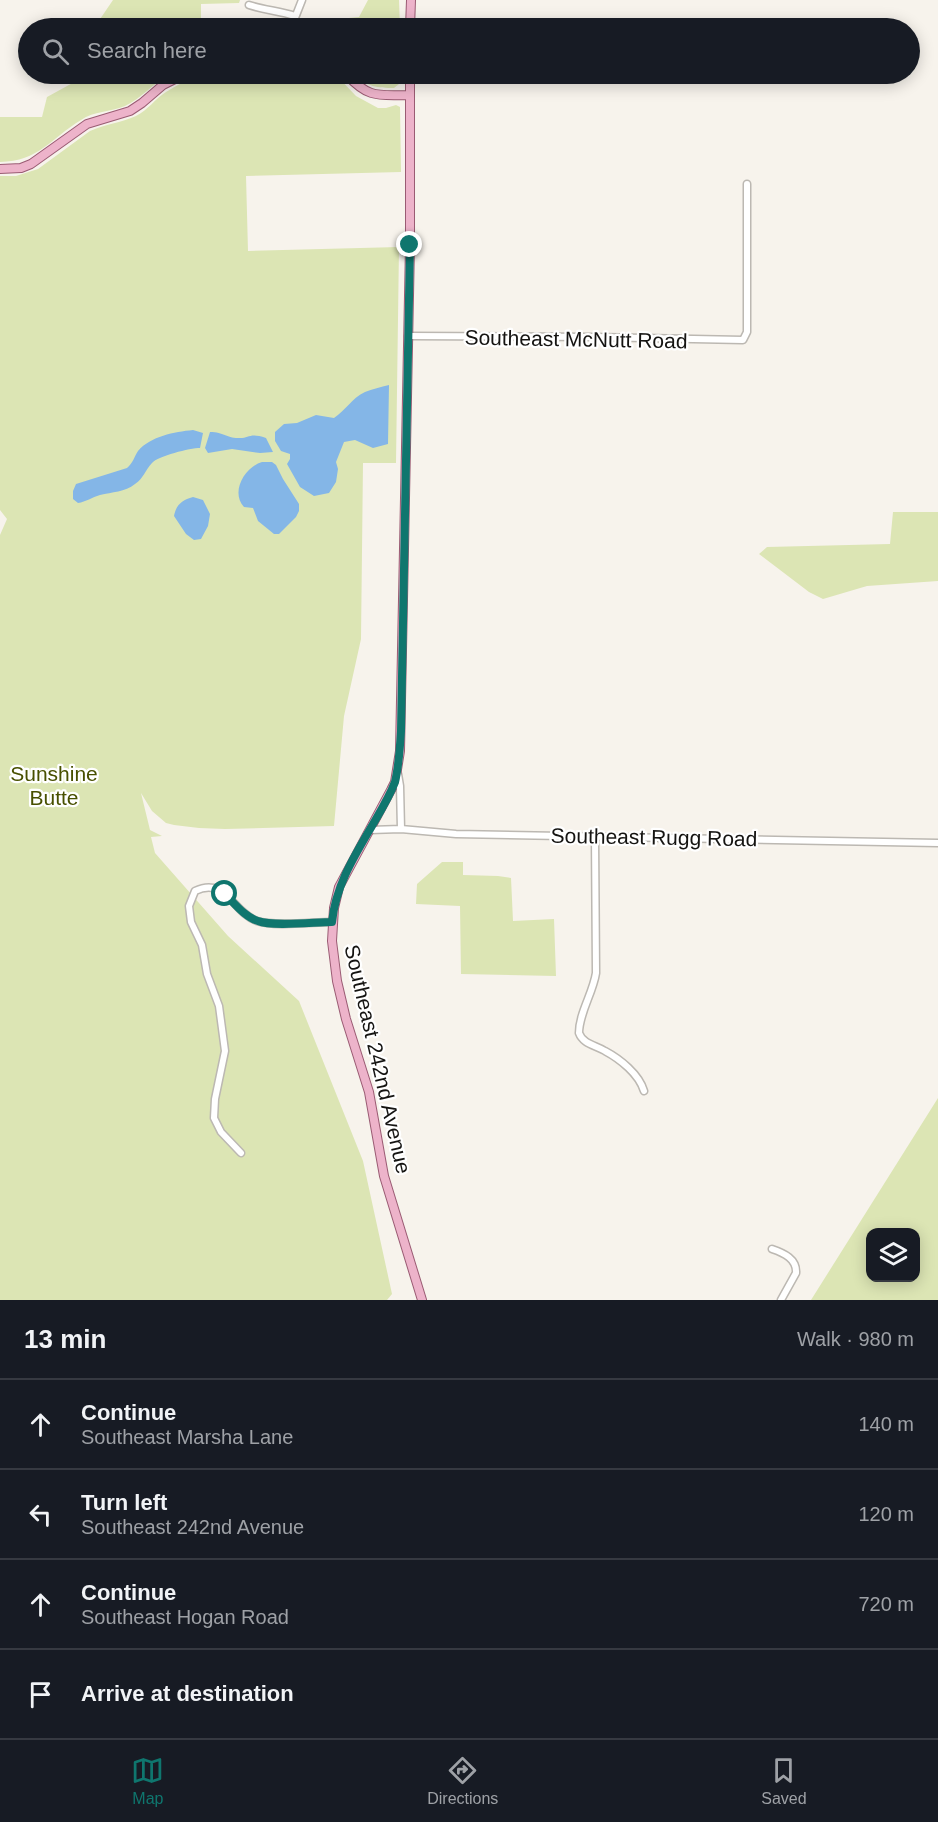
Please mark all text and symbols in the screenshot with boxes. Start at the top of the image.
search box [18,18,920,84]
icon: search [39,35,72,68]
text: Search here [87,38,207,63]
route end [396,231,422,257]
street label: Southeast McNutt Road [464,326,688,352]
park label: Sunshine Butte [10,762,98,809]
street label: Southeast Rugg Road [550,824,758,850]
route start [211,880,237,906]
street label: Southeast 242nd Avenue [340,942,416,1176]
map controls [866,1228,920,1282]
button: layers [866,1228,920,1282]
text: 13 min [24,1324,106,1354]
text: Walk · 980 m [797,1328,914,1350]
text: Continue [81,1400,176,1425]
icon: ahead [24,1408,57,1441]
text: 140 m [858,1413,914,1435]
text: Southeast Marsha Lane [81,1426,293,1448]
text: Turn left [81,1490,167,1515]
icon: left [24,1498,57,1531]
text: 120 m [858,1503,914,1525]
text: Southeast 242nd Avenue [81,1516,304,1538]
text: Continue [81,1580,176,1605]
icon: ahead [24,1588,57,1621]
text: 720 m [858,1593,914,1615]
text: Southeast Hogan Road [81,1606,289,1628]
icon: arrive [24,1678,57,1711]
text: Arrive at destination [81,1681,294,1706]
tab: Map [131,1754,164,1808]
tab: Directions [427,1754,498,1808]
tab: Saved [761,1754,807,1808]

